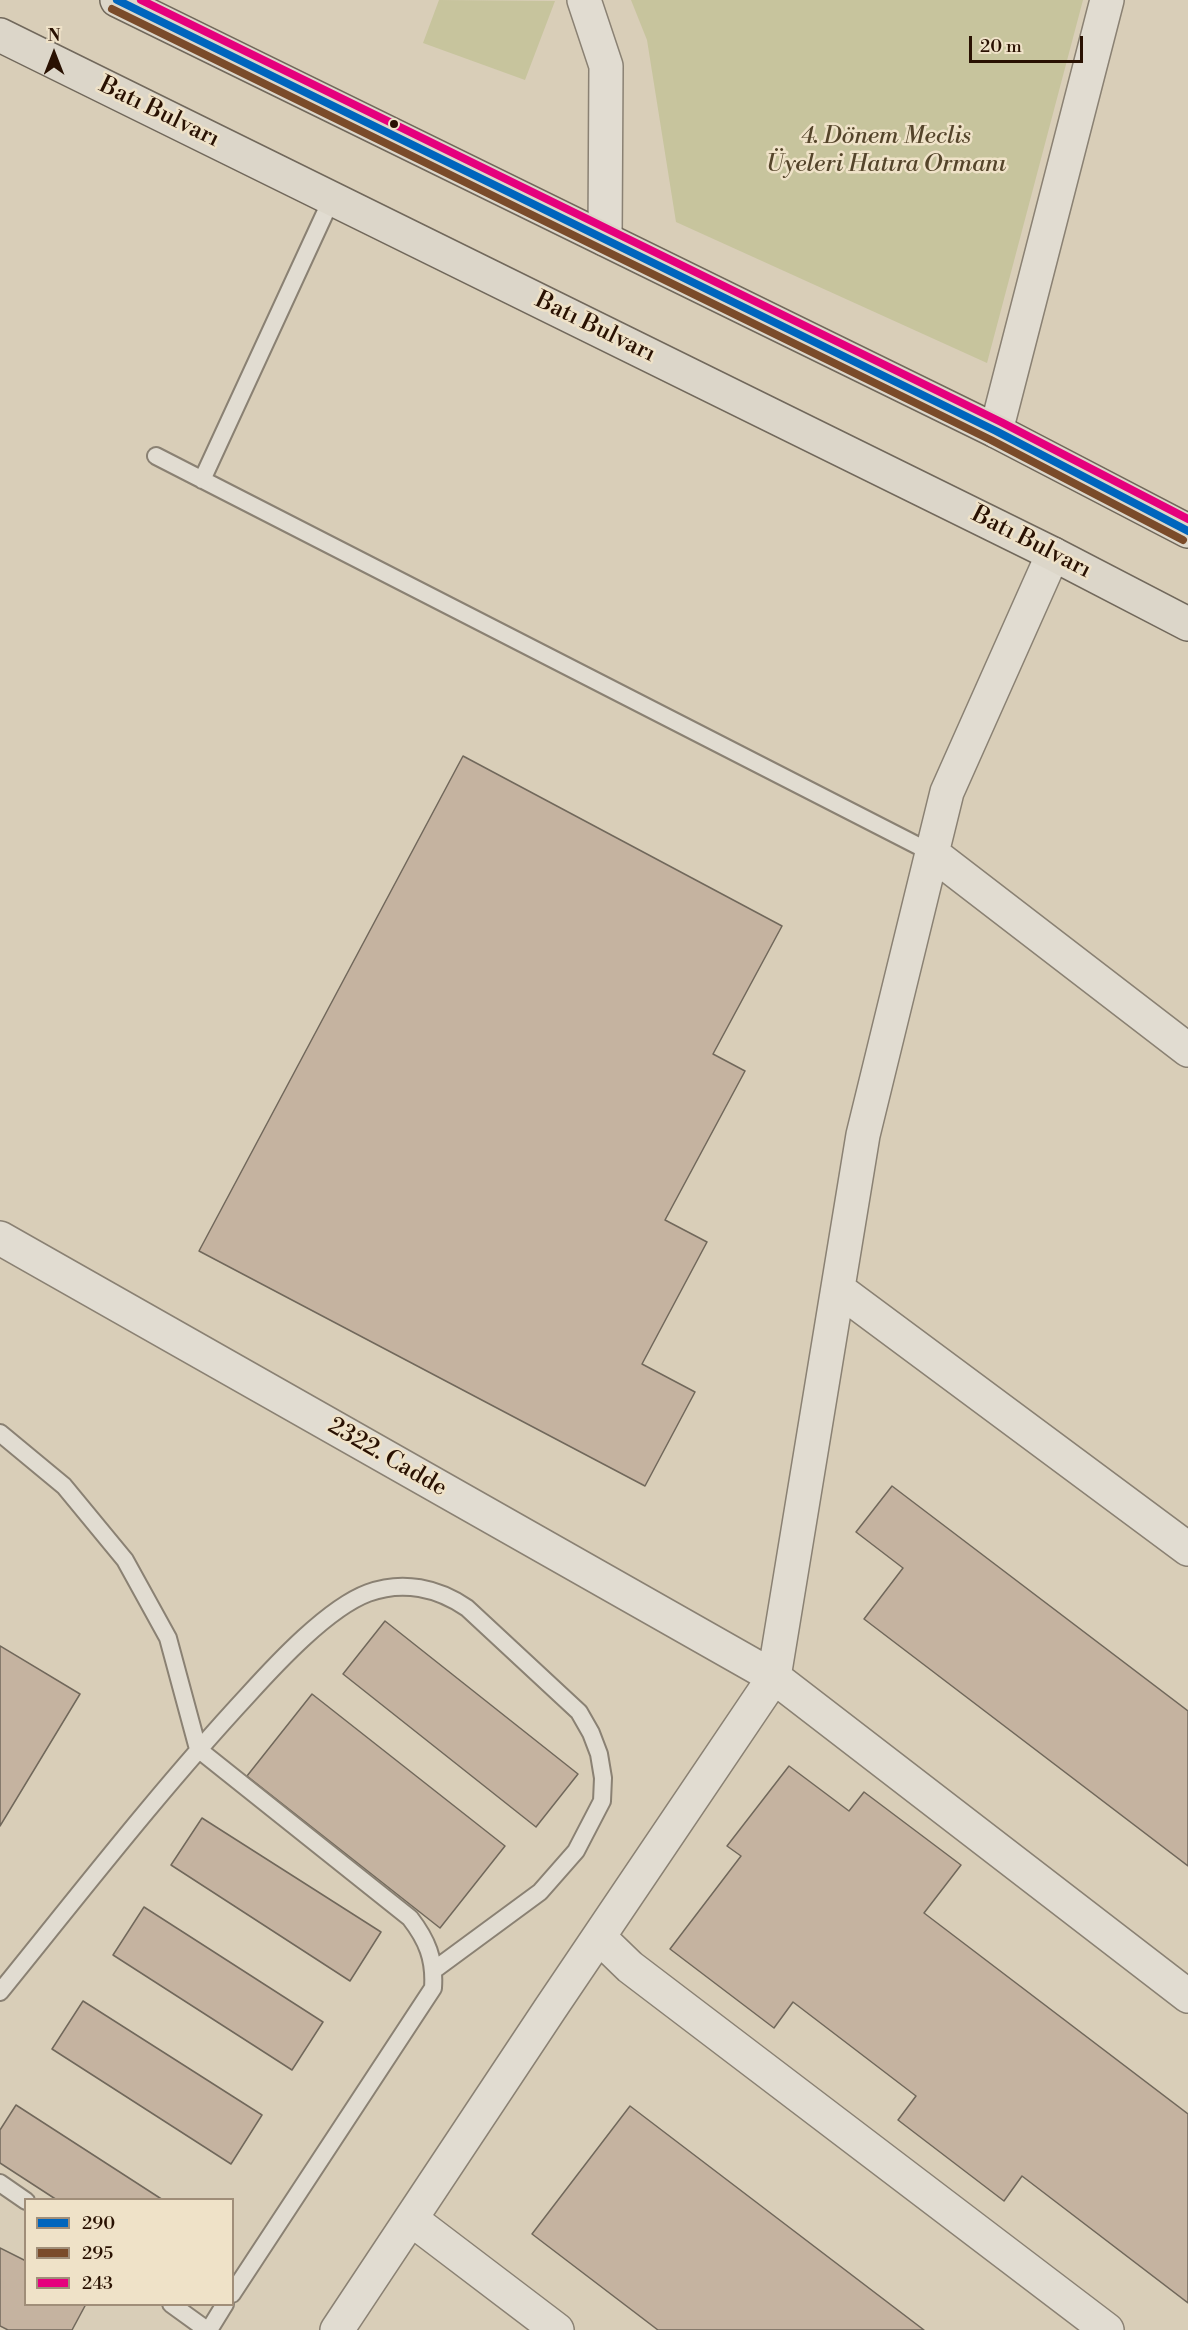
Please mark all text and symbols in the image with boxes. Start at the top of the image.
north arrow [24,24,84,84]
scale bar [972,24,1086,62]
text: N [48,26,60,46]
text: 20 m [980,35,1022,58]
street label: Batı Bulvarı [94,71,224,155]
unlabelled marker [388,118,400,130]
park label: 4. Dönem Meclis Üyeleri Hatıra Ormanı [766,123,1006,179]
street label: Batı Bulvarı [530,286,660,370]
street label: Batı Bulvarı [966,501,1096,585]
street label: 2322. Cadde [322,1412,452,1504]
legend [24,2198,234,2306]
text: 290 [82,2212,115,2235]
text: 295 [82,2242,113,2265]
text: 243 [82,2272,113,2295]

